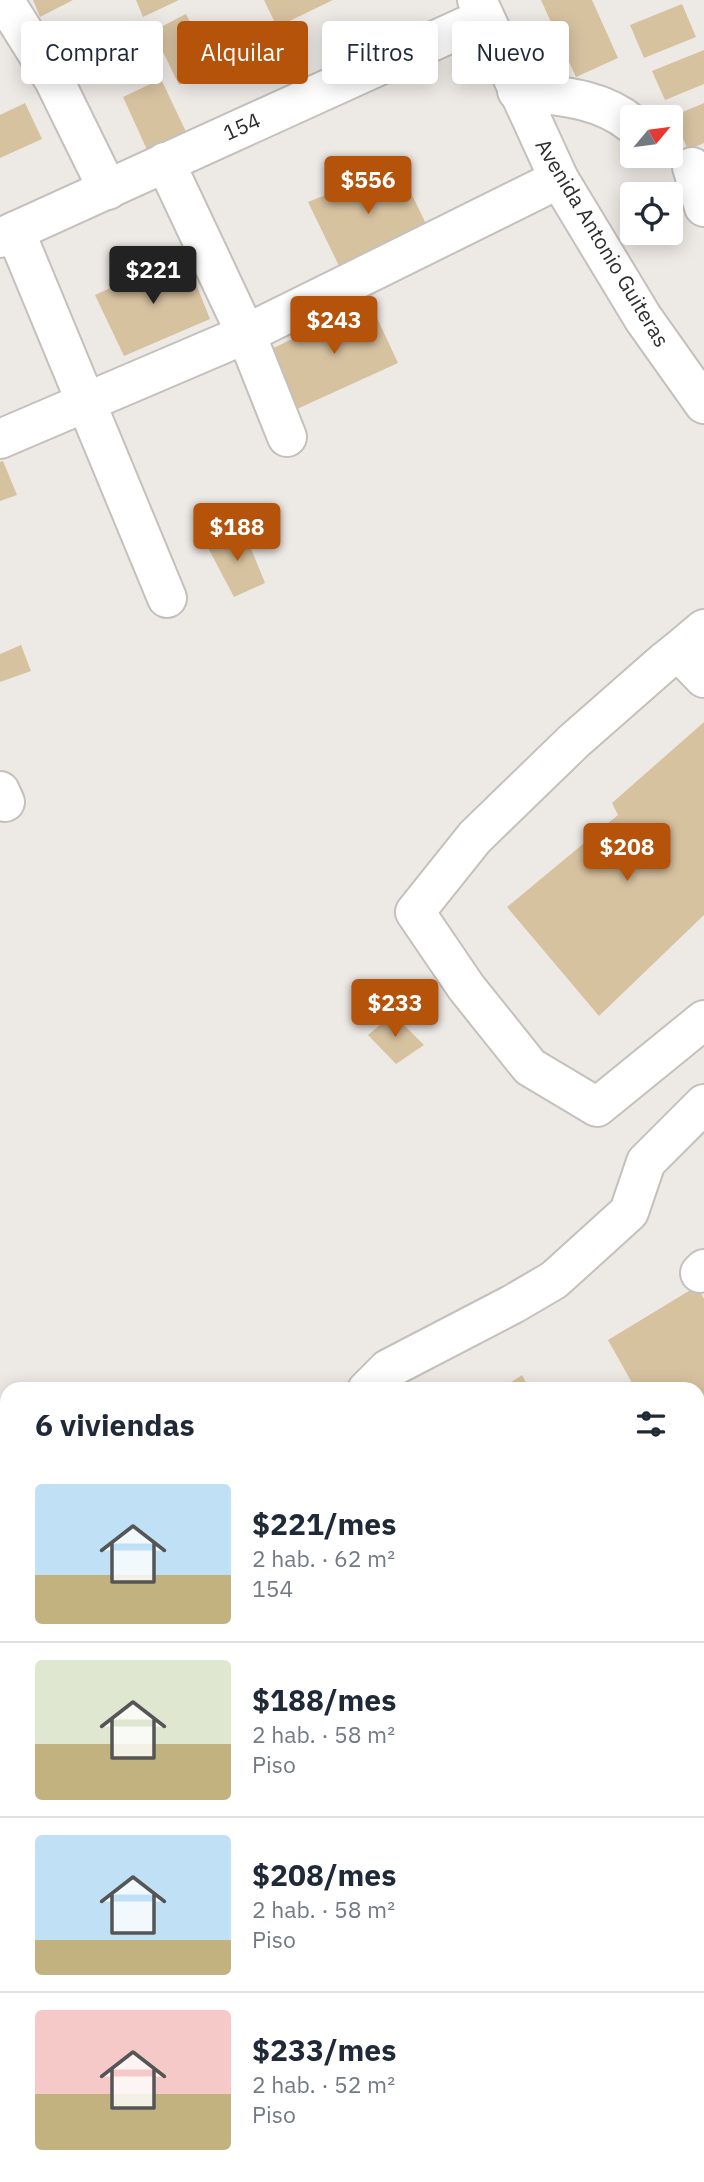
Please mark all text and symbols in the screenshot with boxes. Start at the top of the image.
chip: Comprar [21,21,163,84]
chip: Alquilar [177,21,308,84]
chip: Filtros [322,21,438,84]
chip: Nuevo [452,21,569,84]
north arrow [620,105,682,168]
map controls [620,105,683,245]
street label: 154 [219,106,265,147]
street label: Avenida Antonio Guiteras [530,133,676,352]
pin: $556 [327,156,409,216]
text: $556 [340,164,396,194]
button: locate [620,182,683,245]
pin: $221 [112,246,194,306]
text: $221 [125,254,181,284]
pin: $243 [293,296,375,356]
text: $243 [306,304,362,334]
pin: $188 [196,504,278,563]
text: $188 [209,511,265,541]
pin: $208 [586,824,668,883]
text: $208 [599,831,655,861]
pin: $233 [354,979,436,1039]
text: $233 [367,987,423,1017]
text: 6 viviendas [35,1405,195,1444]
icon: filters [632,1405,670,1443]
text: $221/mes [252,1504,396,1543]
icon: home [91,1512,175,1596]
text: 2 hab. · 62 m² [252,1543,395,1573]
text: 154 [252,1573,293,1603]
text: $188/mes [252,1680,396,1719]
icon: home [91,1688,175,1772]
text: 2 hab. · 58 m² [252,1719,395,1749]
text: Piso [252,1749,296,1779]
text: $208/mes [252,1855,396,1894]
icon: home [91,1863,175,1947]
text: 2 hab. · 58 m² [252,1894,395,1924]
text: Piso [252,1924,296,1954]
text: $233/mes [252,2030,396,2069]
icon: home [91,2038,175,2122]
text: 2 hab. · 52 m² [252,2069,395,2099]
text: Piso [252,2099,296,2129]

